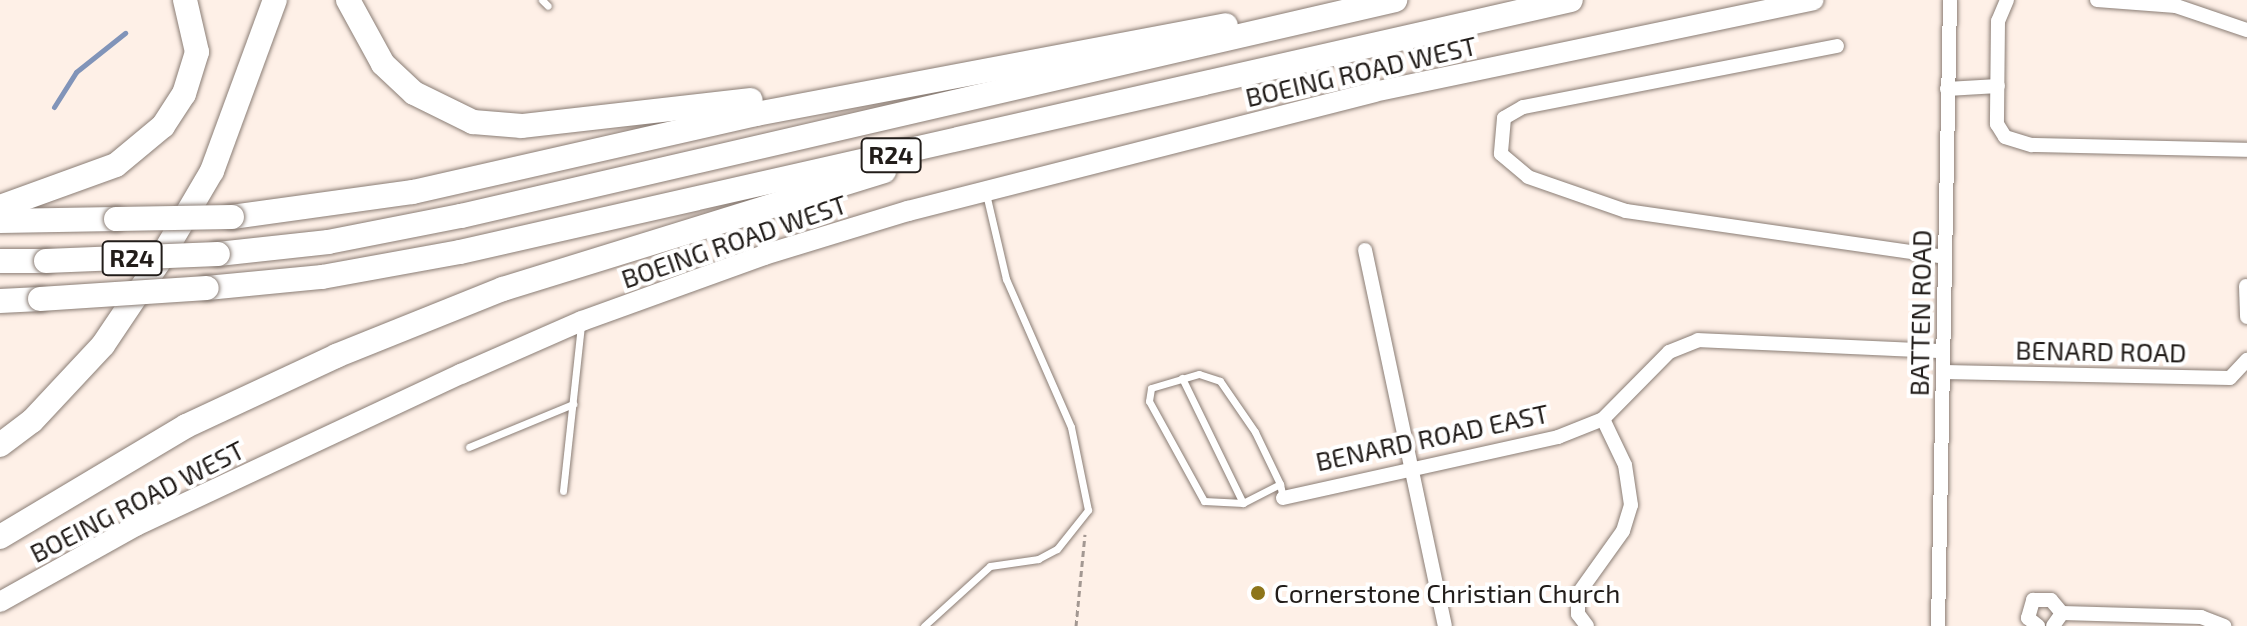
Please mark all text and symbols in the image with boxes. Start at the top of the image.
street label: BOEING ROAD WEST [1242,29,1480,113]
road number: R24 [859,135,923,175]
street label: BOEING ROAD WEST [617,188,851,294]
street label: BATTEN ROAD [1903,230,1937,396]
road number: R24 [100,238,164,278]
street label: BENARD ROAD [2015,334,2187,368]
street label: BENARD ROAD EAST [1313,397,1551,477]
street label: BOEING ROAD WEST [24,433,250,569]
place label: Cornerstone Christian Church [1274,577,1620,609]
marker: Cornerstone Christian Church [1249,584,1267,602]

